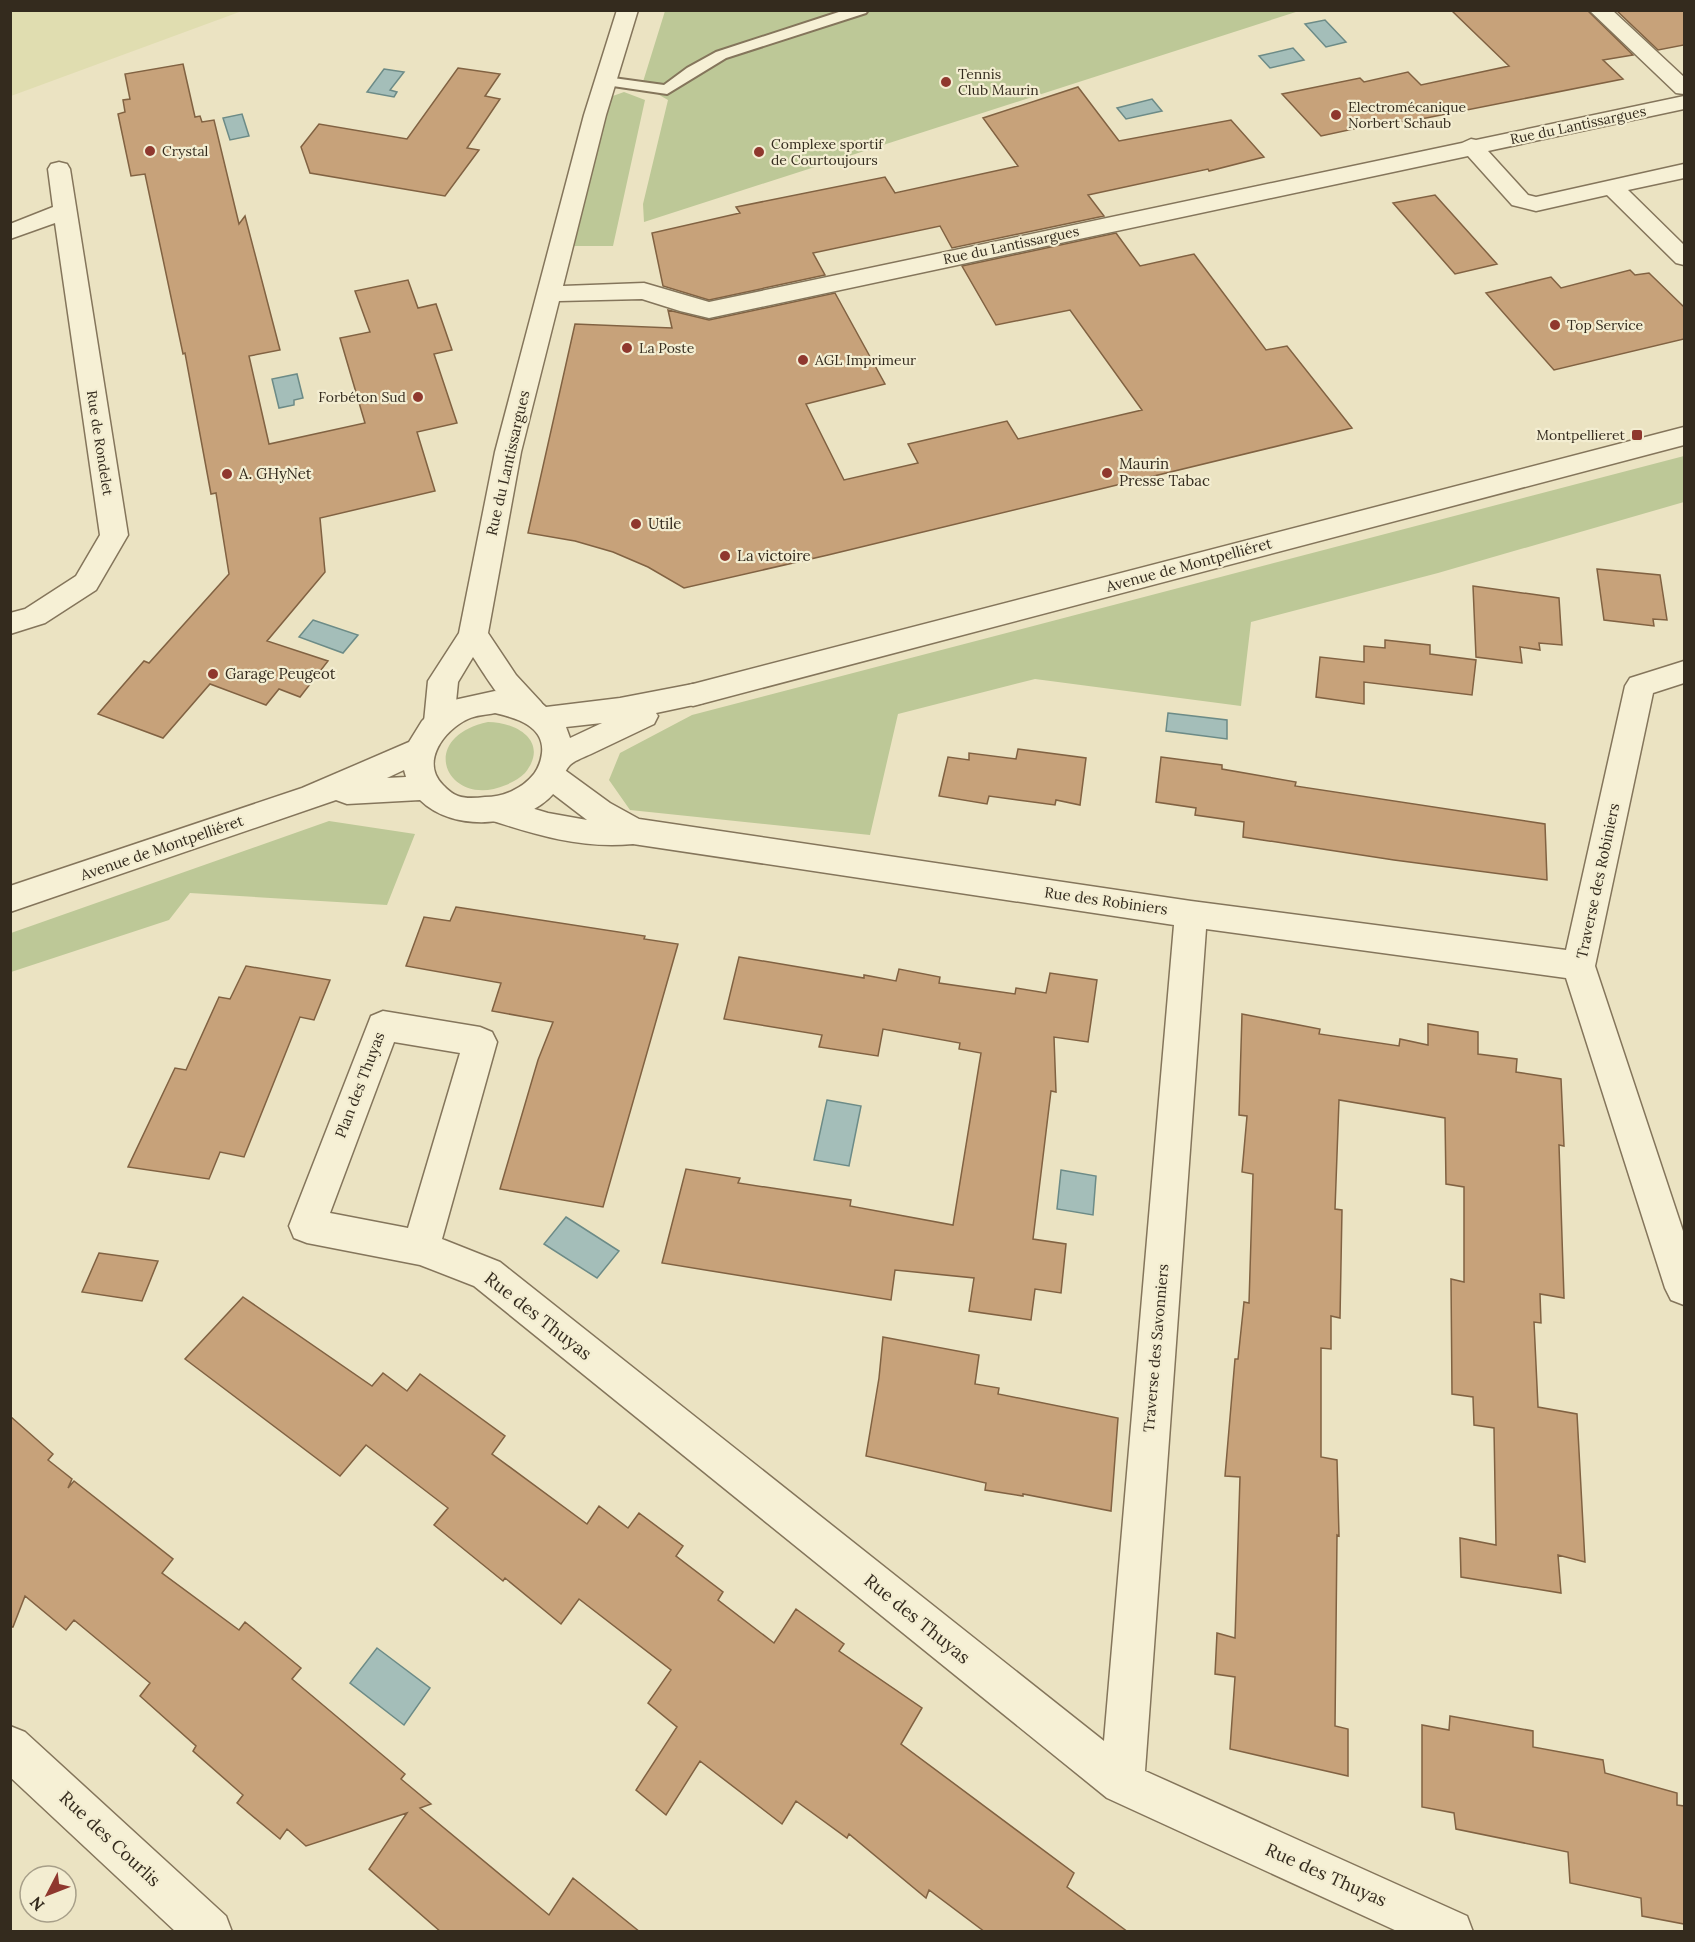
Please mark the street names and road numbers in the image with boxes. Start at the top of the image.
street label: Rue du Lantissargues [1508,102,1648,148]
street label: Rue du Lantissargues [941,222,1081,268]
street label: Rue du Lantissargues [482,388,533,537]
street label: Rue de Rondelet [83,389,117,497]
street label: Avenue de Montpelliéret [1103,533,1274,596]
street label: Traverse des Robiniers [1572,801,1623,960]
street label: Avenue de Montpelliéret [77,811,246,885]
street label: Rue des Robiniers [1043,882,1169,919]
street label: Plan des Thuyas [331,1029,388,1140]
street label: Traverse des Savonniers [1139,1263,1172,1433]
street label: Rue des Thuyas [480,1266,597,1365]
street label: Rue des Thuyas [859,1569,975,1669]
street label: Rue des Courlis [55,1786,166,1891]
street label: Rue des Thuyas [1262,1838,1390,1912]

